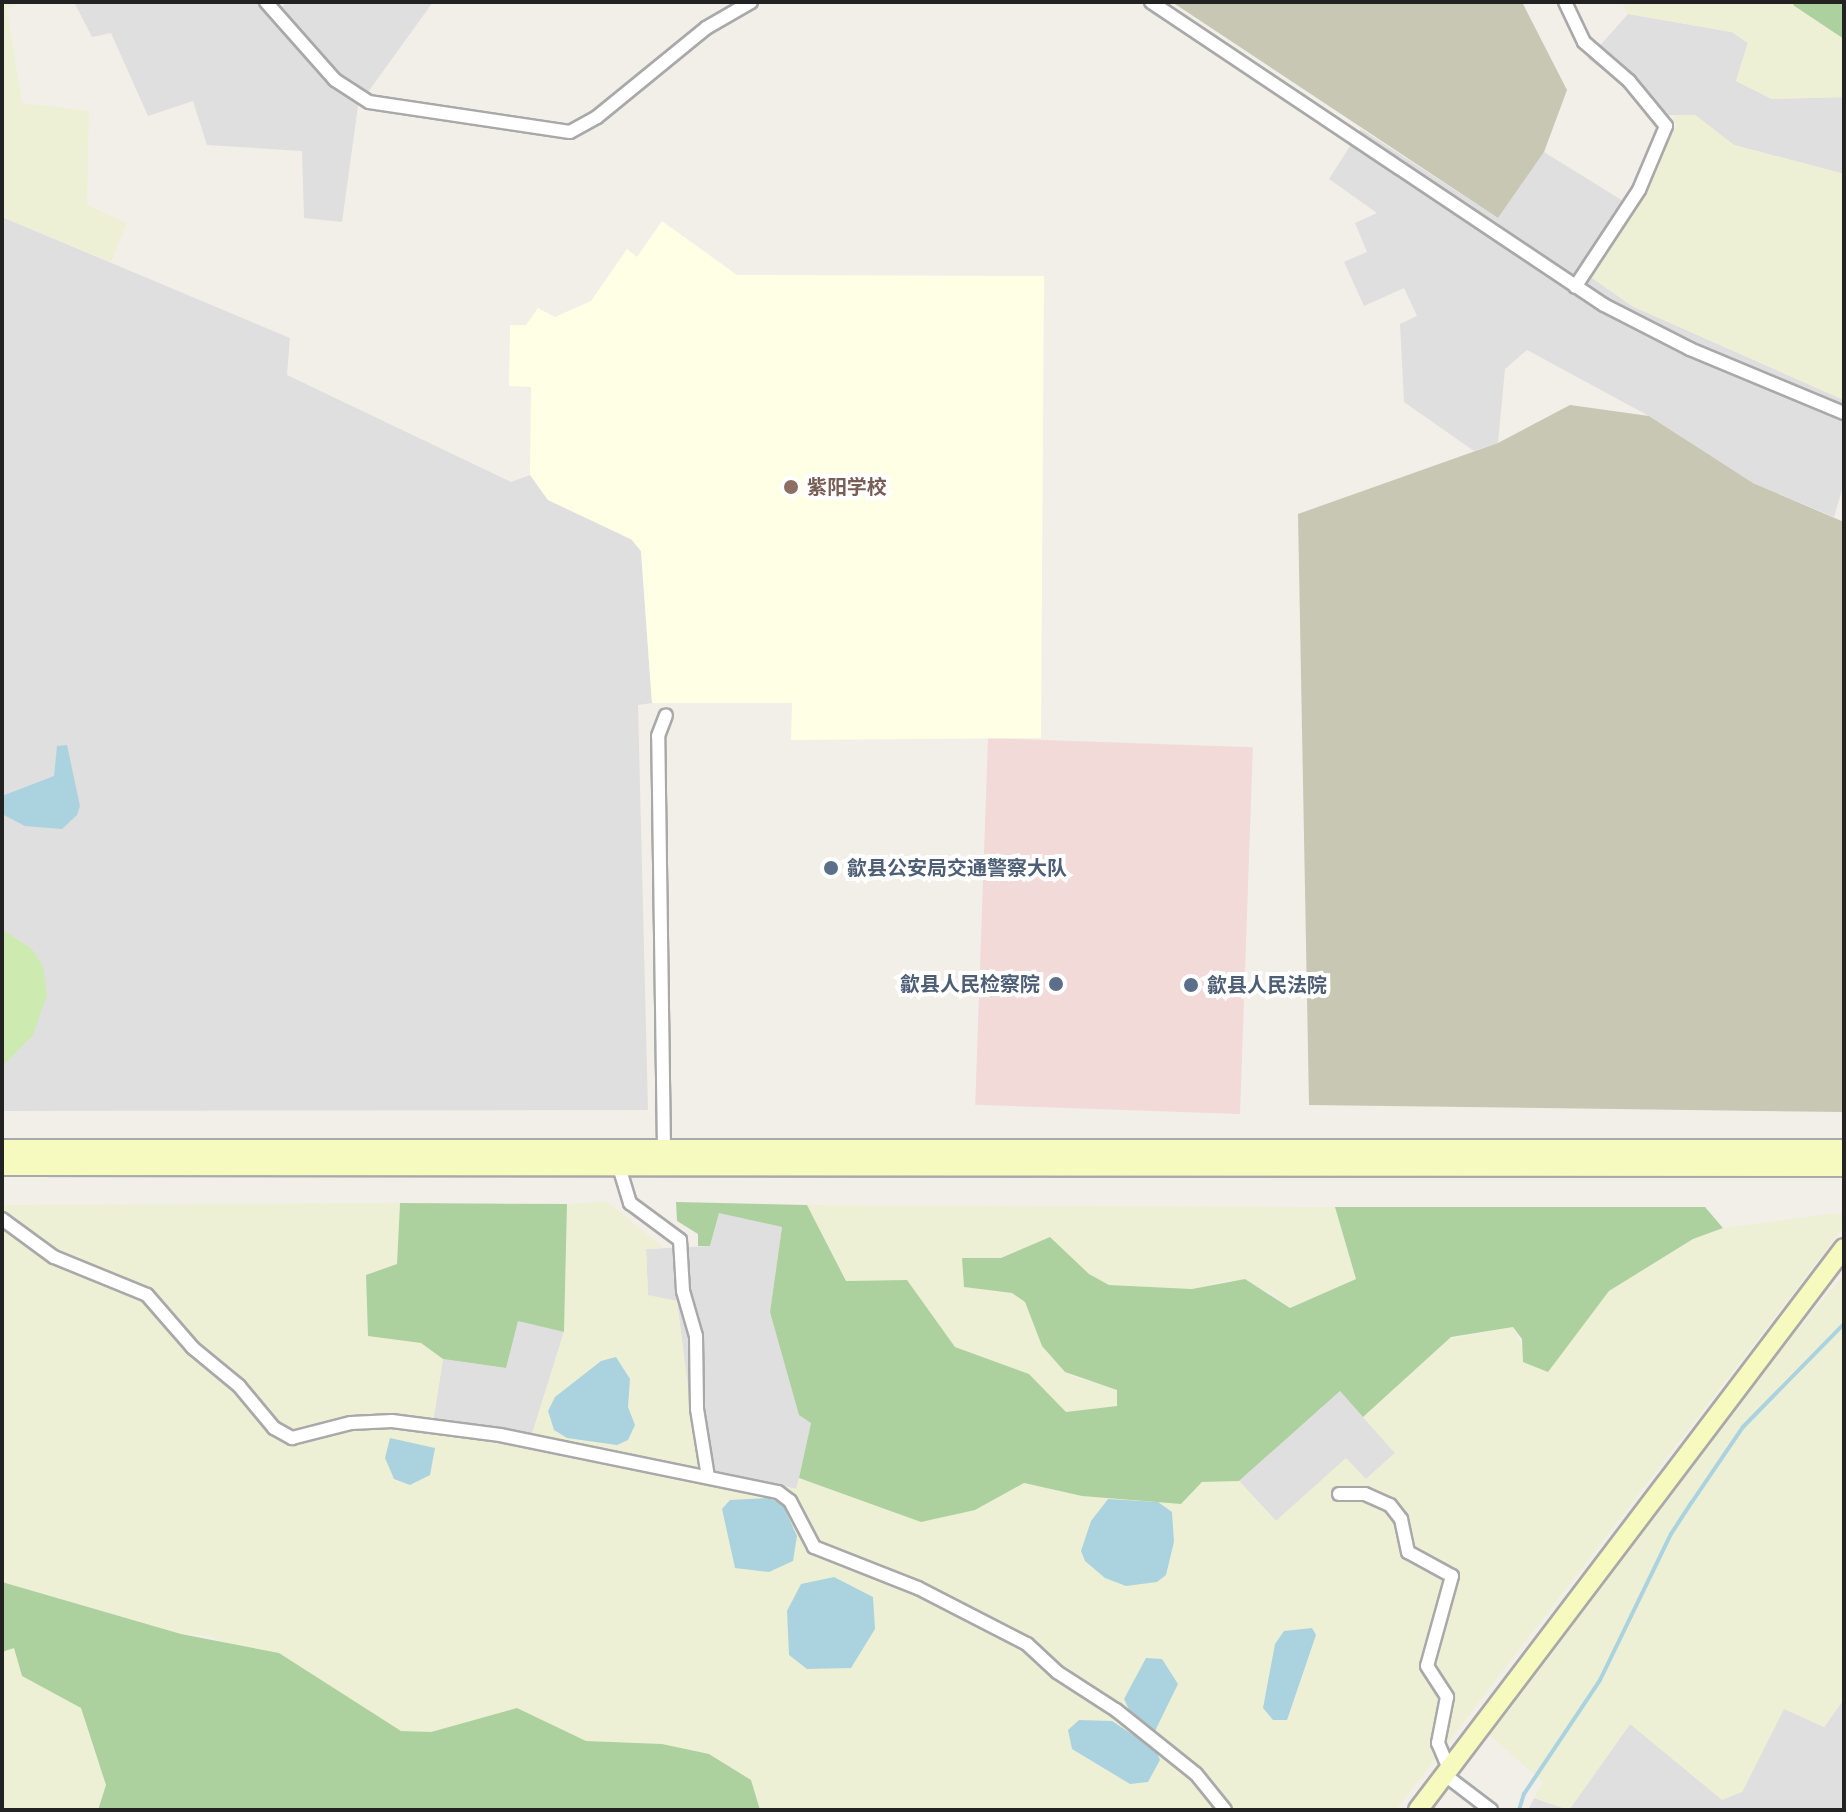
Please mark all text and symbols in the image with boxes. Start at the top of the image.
place label: 紫阳学校 [807,475,887,499]
marker: 紫阳学校 [782,478,800,496]
place label: 歙县公安局交通警察大队 [847,856,1067,880]
marker: 歙县公安局交通警察大队 [822,859,840,877]
place label: 歙县人民检察院 [900,972,1040,996]
place label: 歙县人民法院 [1207,973,1327,997]
marker: 歙县人民检察院 [1047,975,1065,993]
marker: 歙县人民法院 [1182,976,1200,994]

